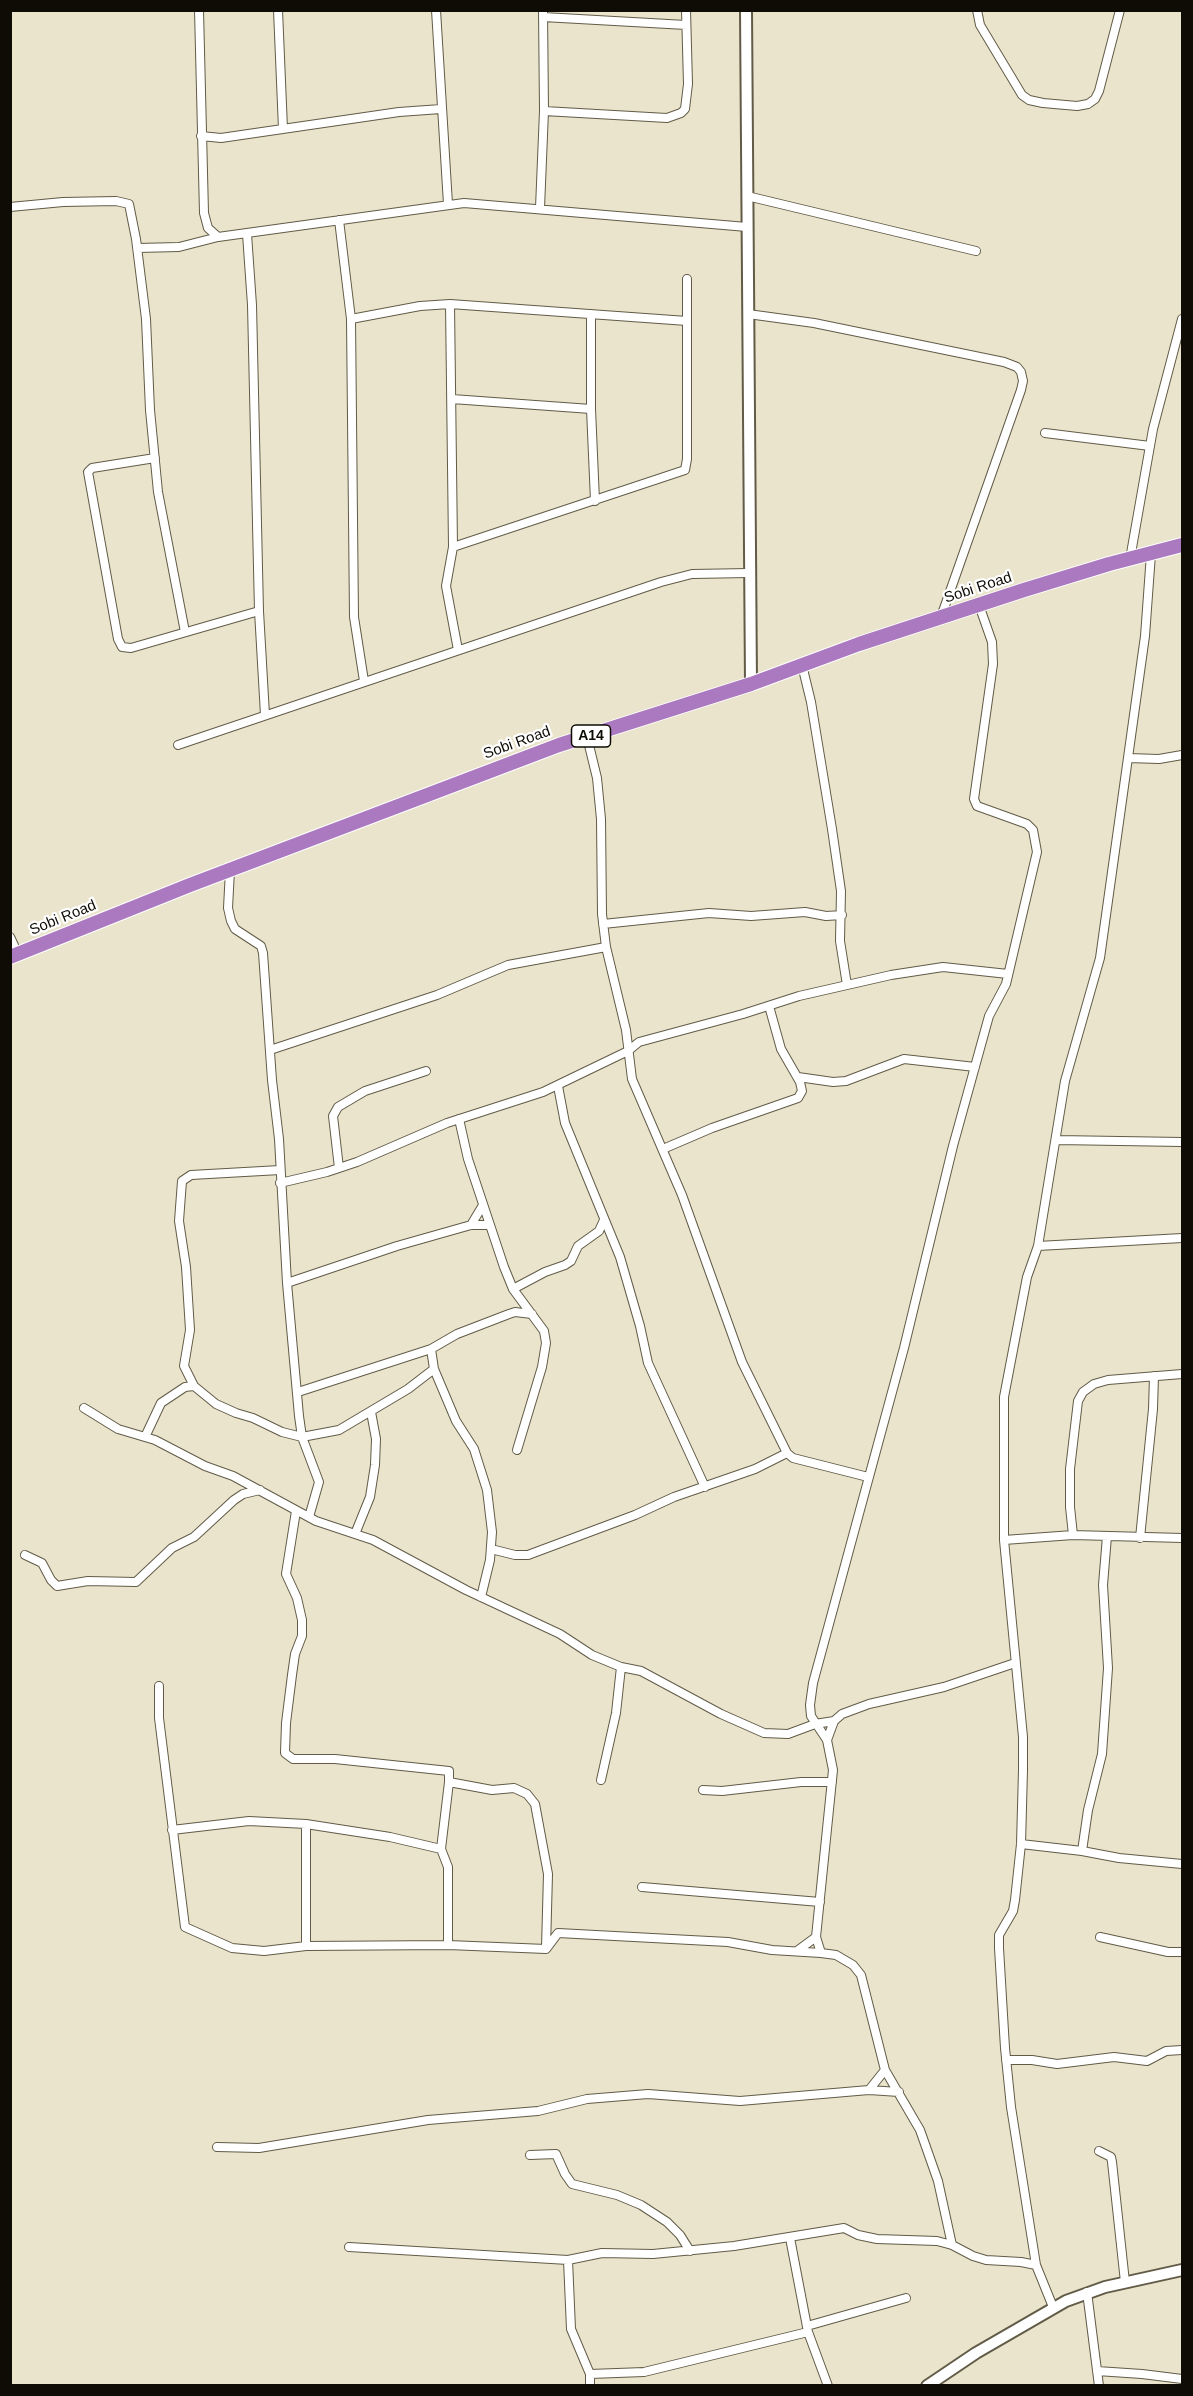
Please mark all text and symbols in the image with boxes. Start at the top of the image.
street label: Sobi Road [942,569,1014,607]
street label: Sobi Road [481,723,553,763]
road number: A14 [572,725,610,747]
street label: Sobi Road [27,897,99,939]

